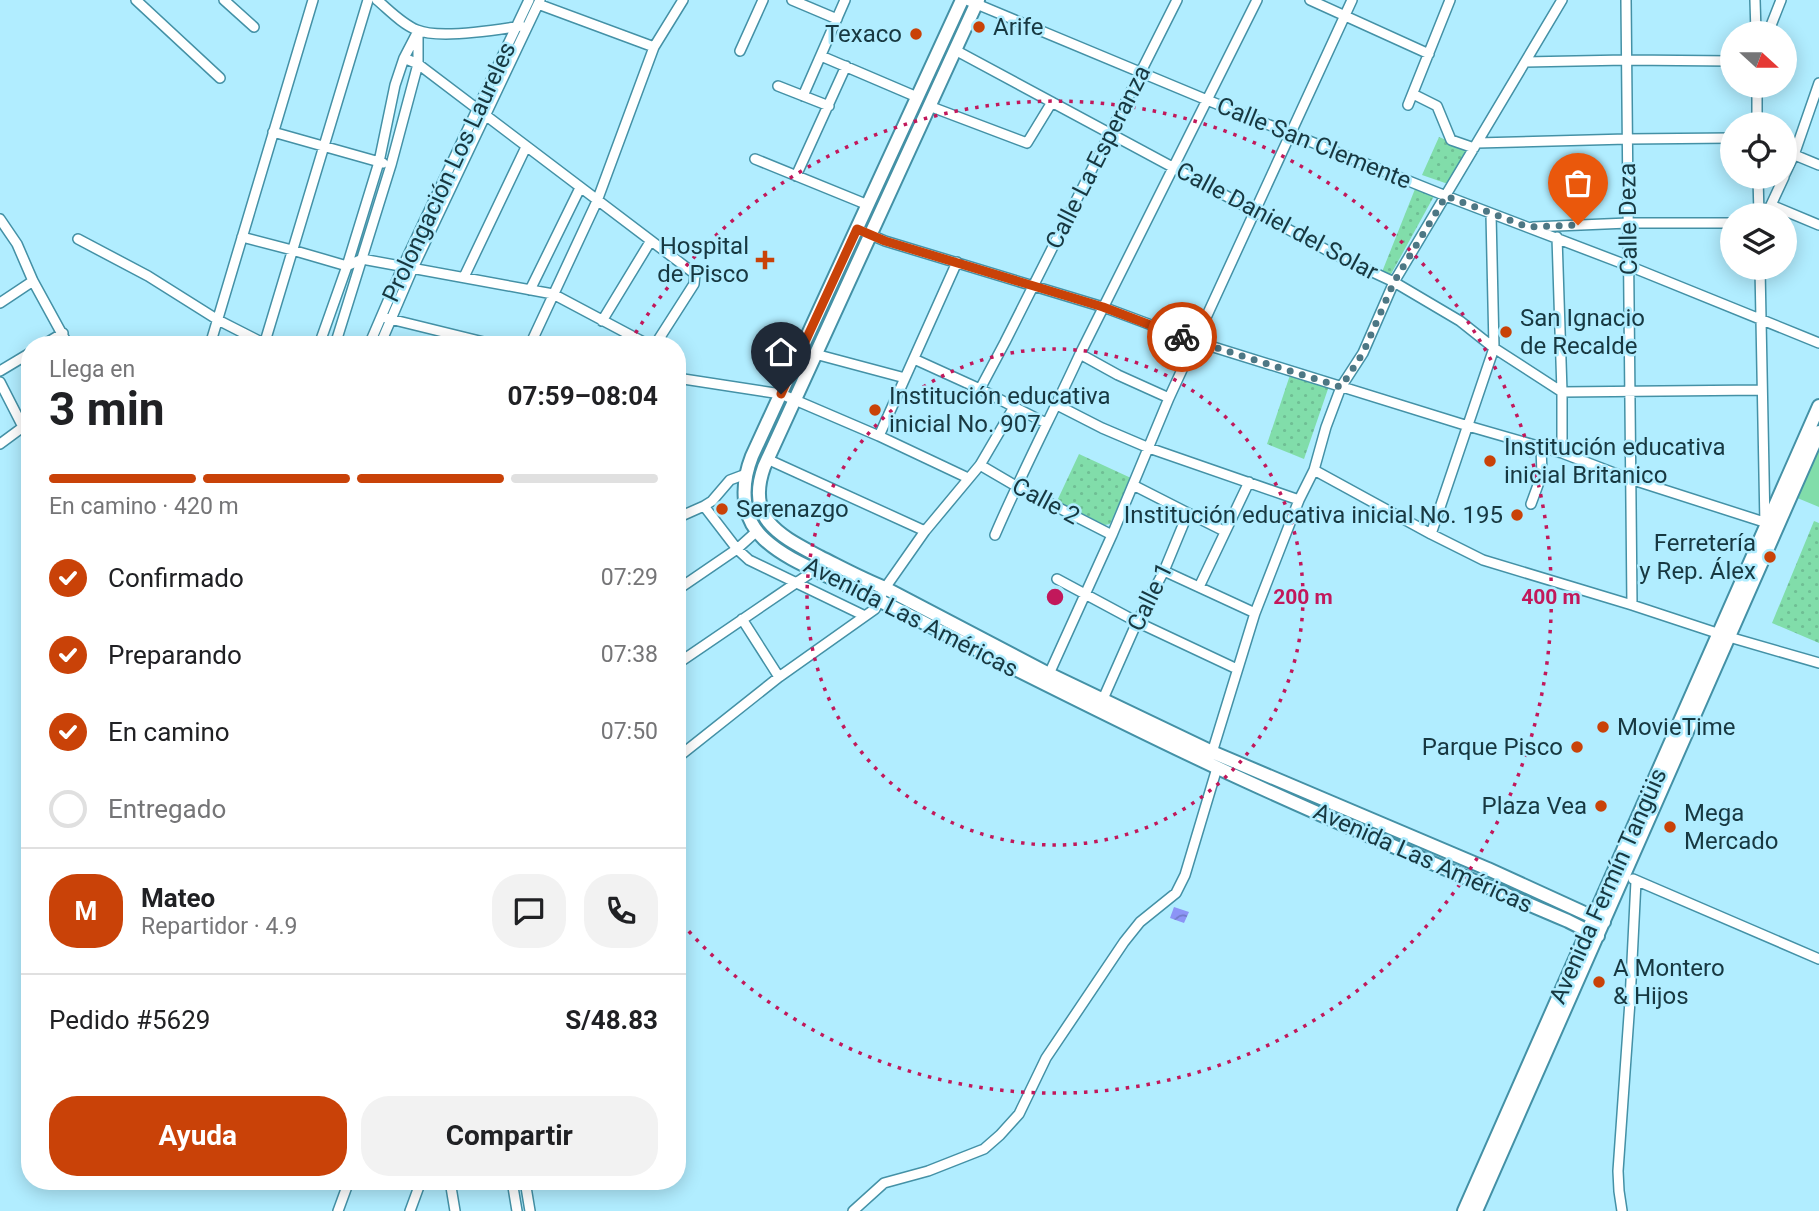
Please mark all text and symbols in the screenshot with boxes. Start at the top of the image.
place label: Arife [993,13,1043,41]
marker: Arife [971,19,987,35]
place label: Texaco [825,20,902,48]
north arrow [1720,21,1797,98]
map controls [1720,21,1797,280]
marker: Texaco [908,26,924,42]
street label: Prolongación Los Laureles [376,38,522,306]
street label: Calle La Esperanza [1040,61,1156,253]
street label: Calle San Clemente [1213,91,1415,195]
button: locate [1720,112,1797,189]
pin [1548,153,1608,225]
street label: Calle Daniel del Solar [1171,156,1383,286]
street label: Calle Deza [1613,163,1643,275]
icon: bag [1559,164,1597,202]
button: layers [1720,203,1797,280]
place label: Hospital de Pisco [657,232,749,288]
marker: Hospital de Pisco [755,250,775,270]
courier [1147,302,1217,372]
place label: San Ignacio de Recalde [1520,304,1645,360]
icon: bike [1163,318,1201,356]
pin [751,322,811,394]
marker: San Ignacio de Recalde [1498,324,1514,340]
icon: home [762,333,800,371]
text: Llega en [49,356,135,383]
text: 07:59–08:04 [508,381,658,411]
text: 3 min [49,382,165,436]
place label: Institución educativa inicial No. 907 [889,382,1111,438]
marker: Institución educativa inicial No. 907 [867,402,883,418]
place label: Institución educativa inicial Britanico [1504,433,1726,489]
marker: Institución educativa inicial Britanico [1482,453,1498,469]
street label: Calle 2 [1007,472,1085,530]
text: En camino · 420 m [49,493,239,520]
place label: Serenazgo [736,495,849,523]
marker: Serenazgo [714,501,730,517]
place label: Institución educativa inicial No. 195 [1124,501,1503,529]
marker: Institución educativa inicial No. 195 [1509,507,1525,523]
place label: Ferretería y Rep. Álex [1639,529,1756,585]
marker: Ferretería y Rep. Álex [1762,549,1778,565]
street label: Avenida Las Américas [799,551,1023,683]
street label: Calle 1 [1122,558,1178,636]
icon: check [49,559,87,597]
text: Confirmado [108,563,244,593]
text: 07:29 [601,564,658,591]
centre of rings [1043,585,1067,609]
text: 200 m [1273,585,1333,609]
text: 400 m [1521,585,1581,609]
icon: check [49,636,87,674]
text: Preparando [108,640,242,670]
text: 07:38 [601,641,658,668]
icon: check [49,713,87,751]
place label: MovieTime [1617,713,1736,741]
text: En camino [108,717,230,747]
text: 07:50 [601,718,658,745]
marker: MovieTime [1595,719,1611,735]
place label: Parque Pisco [1422,733,1563,761]
marker: Parque Pisco [1569,739,1585,755]
street label: Avenida Fermín Tangüis [1543,764,1673,1008]
place label: Plaza Vea [1482,792,1587,820]
text: Entregado [108,794,226,824]
street label: Avenida Las Américas [1309,797,1537,919]
marker: Plaza Vea [1593,798,1609,814]
place label: Mega Mercado [1684,799,1778,855]
marker: Mega Mercado [1662,819,1678,835]
button: chat [492,874,566,948]
button: phone [584,874,658,948]
text: Mateo [141,883,215,913]
text: M [75,896,97,926]
text: Repartidor · 4.9 [141,913,298,940]
place label: A Montero & Hijos [1613,954,1725,1010]
marker: A Montero & Hijos [1591,974,1607,990]
text: Pedido #5629 [49,1005,210,1035]
text: S/48.83 [565,1005,658,1035]
button: Ayuda [49,1096,347,1176]
button: Compartir [361,1096,658,1176]

